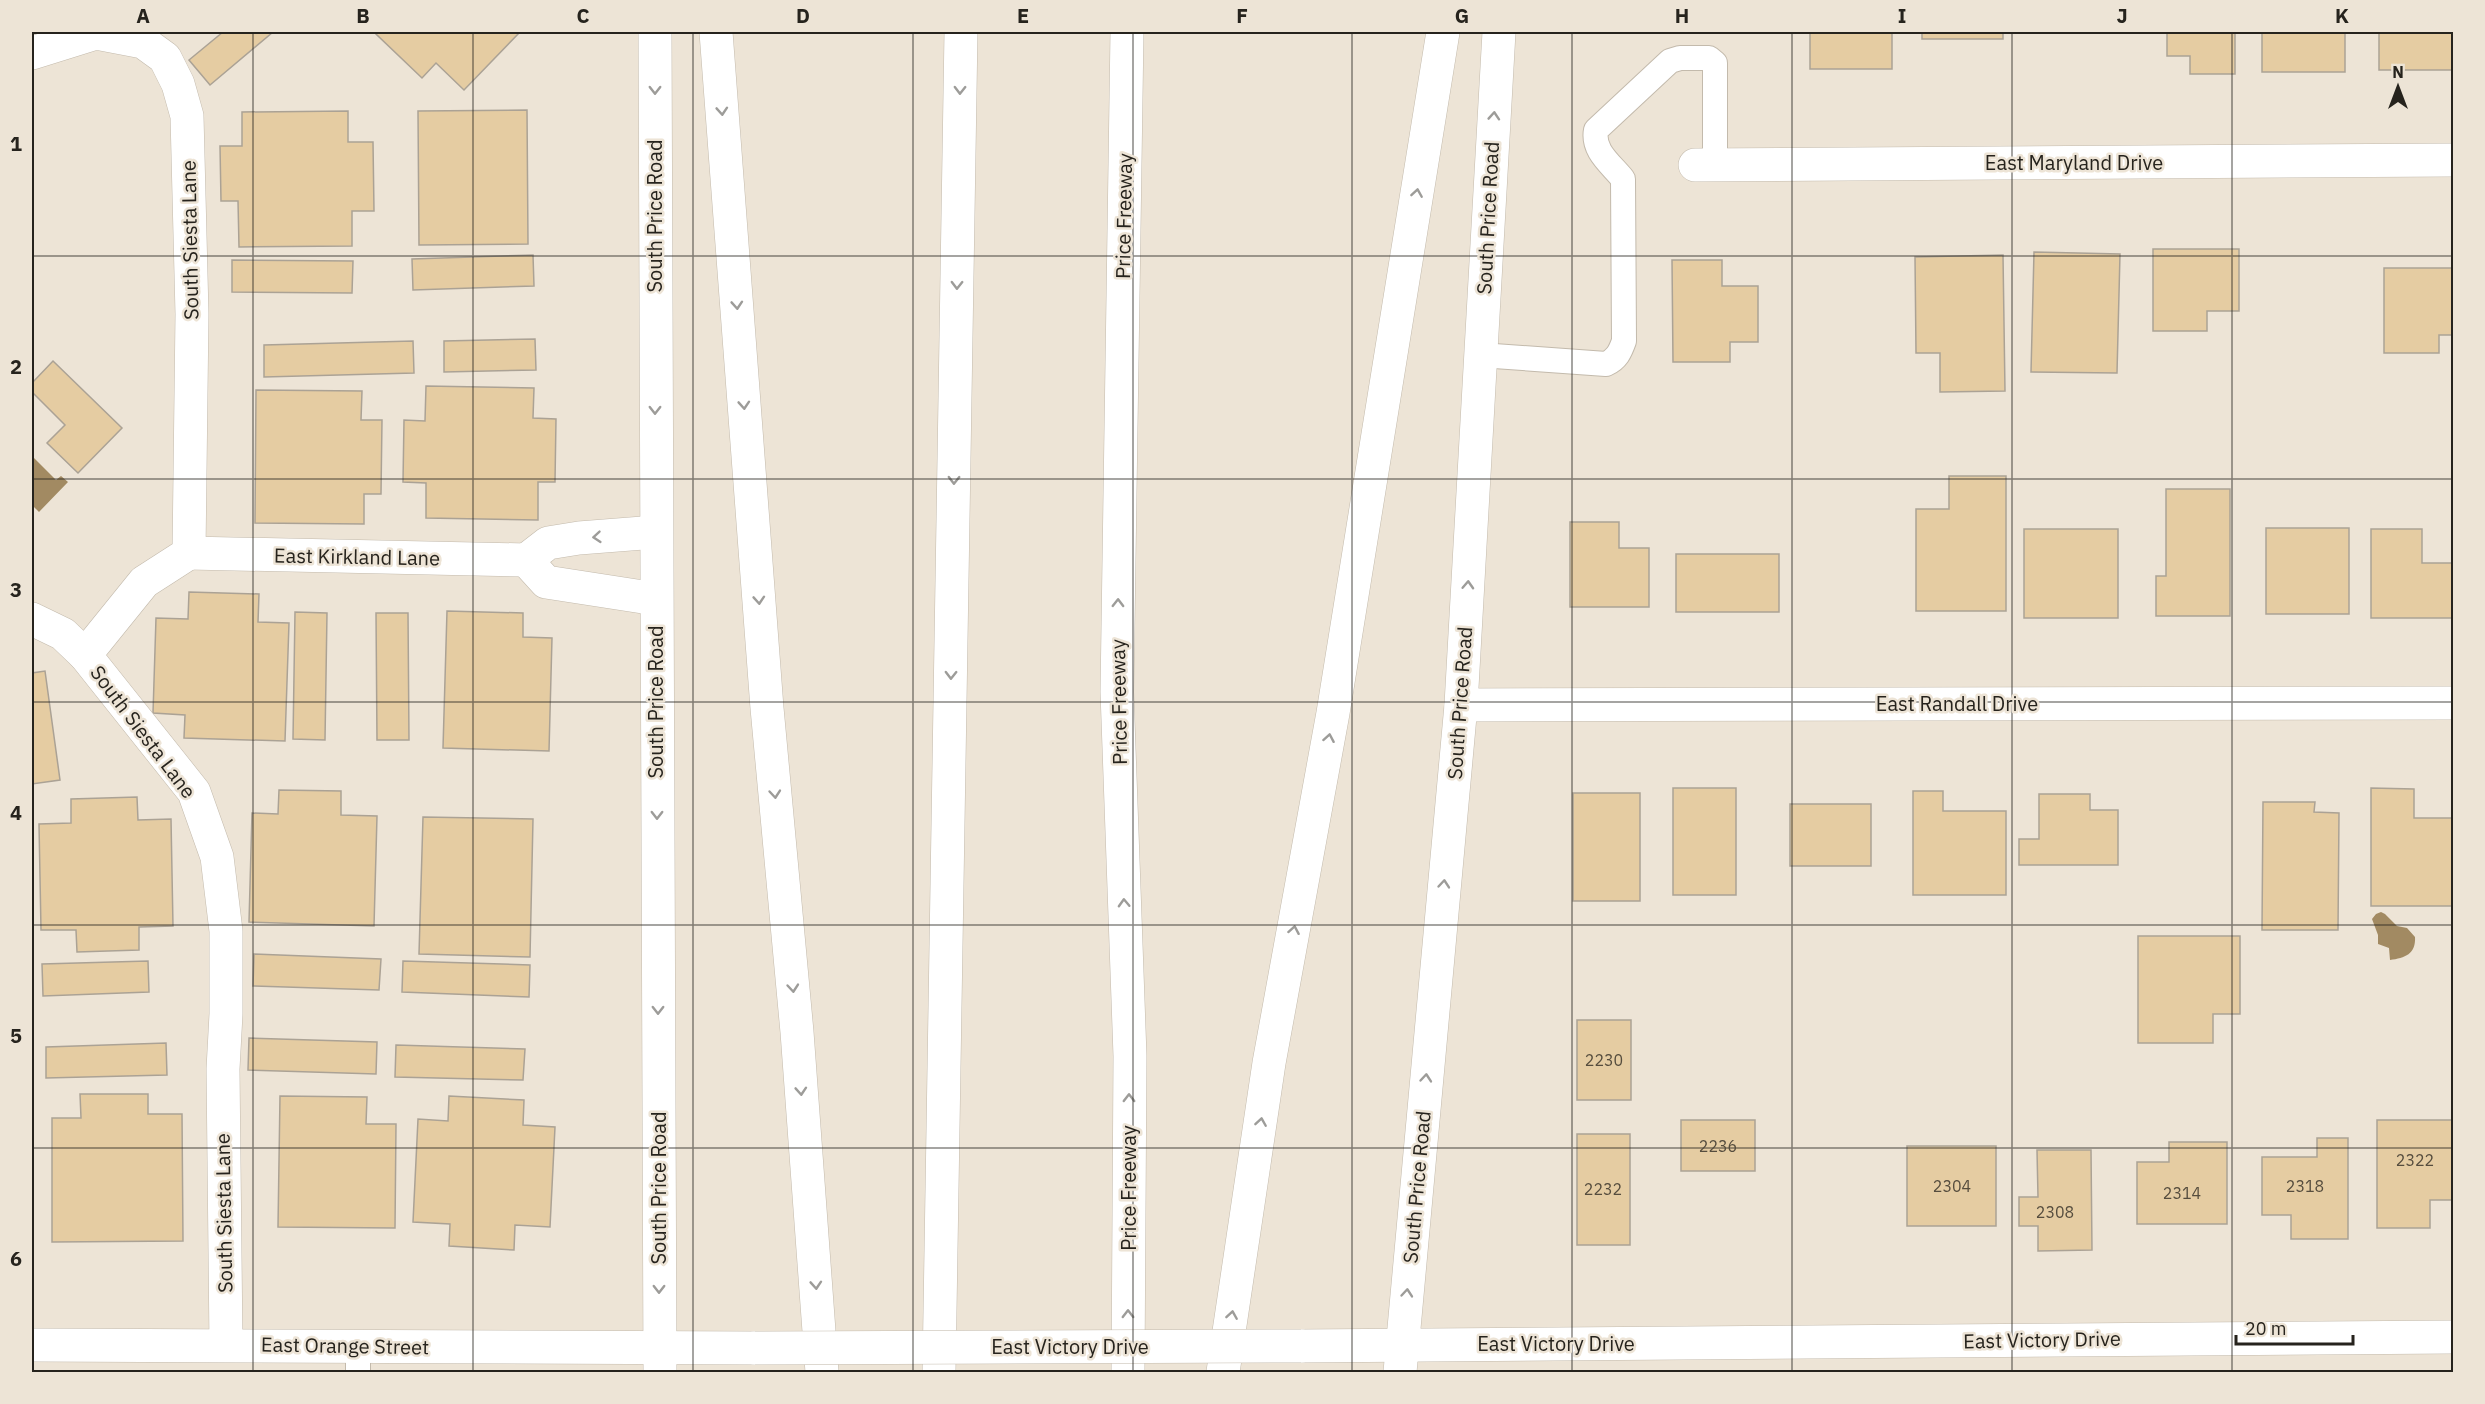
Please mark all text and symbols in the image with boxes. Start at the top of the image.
text: A [136,2,150,29]
text: B [356,2,370,29]
text: C [576,2,590,29]
text: D [796,2,810,29]
text: E [1017,2,1029,29]
text: F [1236,2,1248,29]
text: G [1455,2,1469,29]
text: H [1675,2,1689,29]
text: I [1898,2,1906,29]
text: J [2116,2,2128,29]
text: K [2335,2,2349,29]
north arrow [2368,57,2428,117]
text: N [2392,62,2404,82]
one-way arrow [953,85,966,94]
one-way arrow [649,86,661,95]
one-way arrow [715,106,728,115]
one-way arrow [1487,112,1500,121]
text: 1 [10,130,22,157]
street label: South Price Road [641,139,668,293]
street label: South Price Road [1470,141,1505,295]
street label: East Maryland Drive [1985,149,2163,176]
street label: Price Freeway [1109,153,1138,279]
street label: South Siesta Lane [175,160,204,320]
one-way arrow [1411,188,1423,198]
one-way arrow [950,280,963,289]
one-way arrow [730,301,743,310]
text: 2 [10,353,22,380]
one-way arrow [738,401,751,410]
one-way arrow [649,406,661,415]
one-way arrow [947,475,960,484]
one-way arrow [593,530,602,543]
street label: East Kirkland Lane [274,542,440,571]
text: 3 [10,576,22,603]
one-way arrow [1461,580,1474,589]
one-way arrow [752,595,765,604]
one-way arrow [1112,599,1124,608]
street label: South Price Road [642,625,669,779]
street label: South Price Road [1441,626,1478,780]
street label: Price Freeway [1104,639,1133,765]
street label: South Siesta Lane [84,660,202,804]
one-way arrow [945,670,957,679]
street label: East Randall Drive [1876,690,2038,717]
one-way arrow [1322,733,1335,743]
one-way arrow [768,790,781,799]
text: 4 [10,799,22,826]
one-way arrow [651,811,663,820]
one-way arrow [1438,879,1451,888]
one-way arrow [1118,899,1131,908]
one-way arrow [1287,925,1300,935]
one-way arrow [786,984,799,993]
one-way arrow [652,1006,664,1015]
text: 5 [10,1022,22,1049]
house number: 2230 [1585,1050,1623,1070]
one-way arrow [1420,1074,1433,1083]
one-way arrow [795,1086,808,1095]
one-way arrow [1123,1094,1135,1103]
street label: South Price Road [1396,1109,1437,1264]
street label: South Price Road [645,1111,672,1265]
one-way arrow [1254,1117,1266,1126]
street label: Price Freeway [1115,1125,1142,1251]
street label: South Siesta Lane [209,1133,238,1293]
house number: 2236 [1699,1136,1737,1156]
house number: 2322 [2396,1150,2434,1170]
house number: 2304 [1933,1176,1971,1196]
house number: 2318 [2286,1176,2324,1196]
house number: 2232 [1584,1179,1622,1199]
house number: 2314 [2163,1183,2201,1203]
house number: 2308 [2036,1202,2074,1222]
text: 6 [10,1245,22,1272]
one-way arrow [809,1281,822,1290]
one-way arrow [653,1284,665,1293]
one-way arrow [1400,1289,1413,1298]
scale bar [2236,1308,2353,1346]
one-way arrow [1122,1310,1134,1319]
one-way arrow [1225,1310,1237,1319]
text: 20 m [2245,1317,2287,1340]
street label: East Victory Drive [1963,1325,2121,1354]
street label: East Victory Drive [1477,1330,1635,1357]
street label: East Orange Street [261,1331,429,1360]
street label: East Victory Drive [991,1333,1149,1360]

